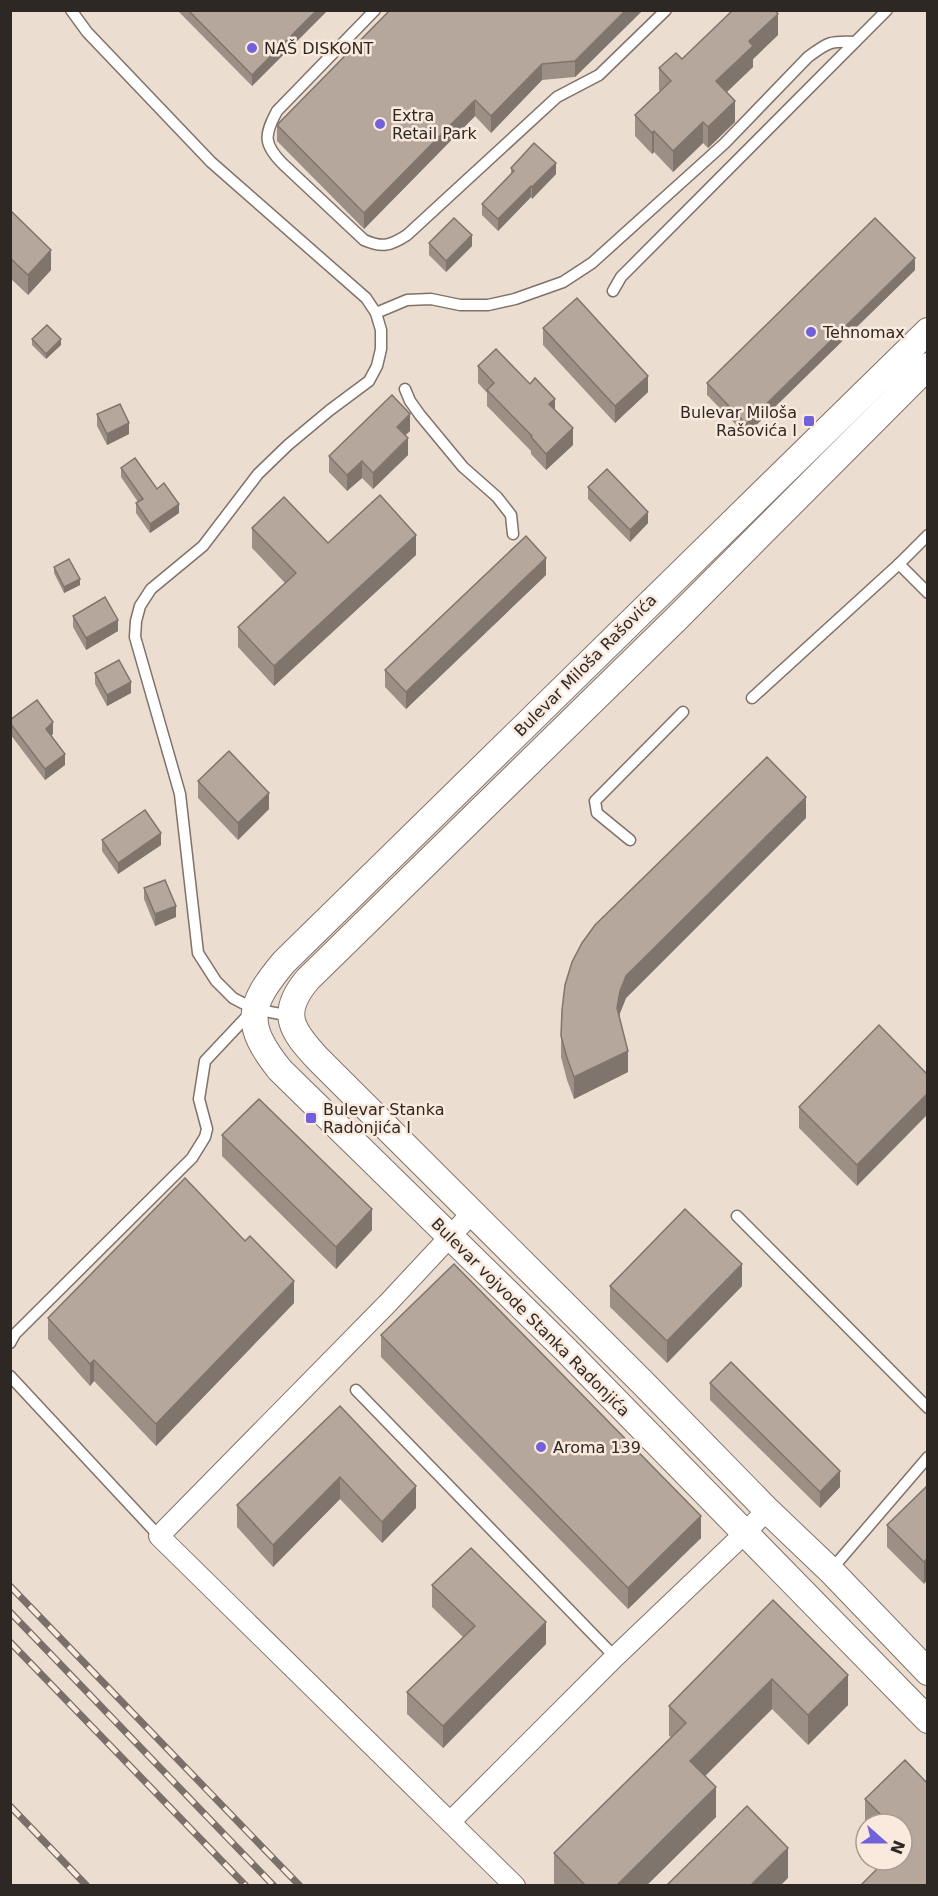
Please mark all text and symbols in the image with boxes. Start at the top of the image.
place label: NAŠ DISKONT [264,39,374,58]
marker: NAŠ DISKONT [245,41,259,55]
place label: Extra Retail Park [392,106,478,143]
marker: Extra Retail Park [373,117,387,131]
place label: Tehnomax [822,323,905,342]
marker: Tehnomax [804,325,818,339]
place label: Bulevar Miloša Rašovića I [680,403,797,440]
marker: Bulevar Miloša Rašovića I [802,414,816,428]
street label: Bulevar Miloša Rašovića [510,590,660,740]
place label: Bulevar Stanka Radonjića I [323,1100,445,1137]
marker: Bulevar Stanka Radonjića I [304,1111,318,1125]
street label: Bulevar vojvode Stanka Radonjića [427,1214,634,1421]
place label: Aroma 139 [553,1438,641,1457]
marker: Aroma 139 [534,1440,548,1454]
north arrow [854,1812,914,1872]
text: N [886,1838,909,1857]

